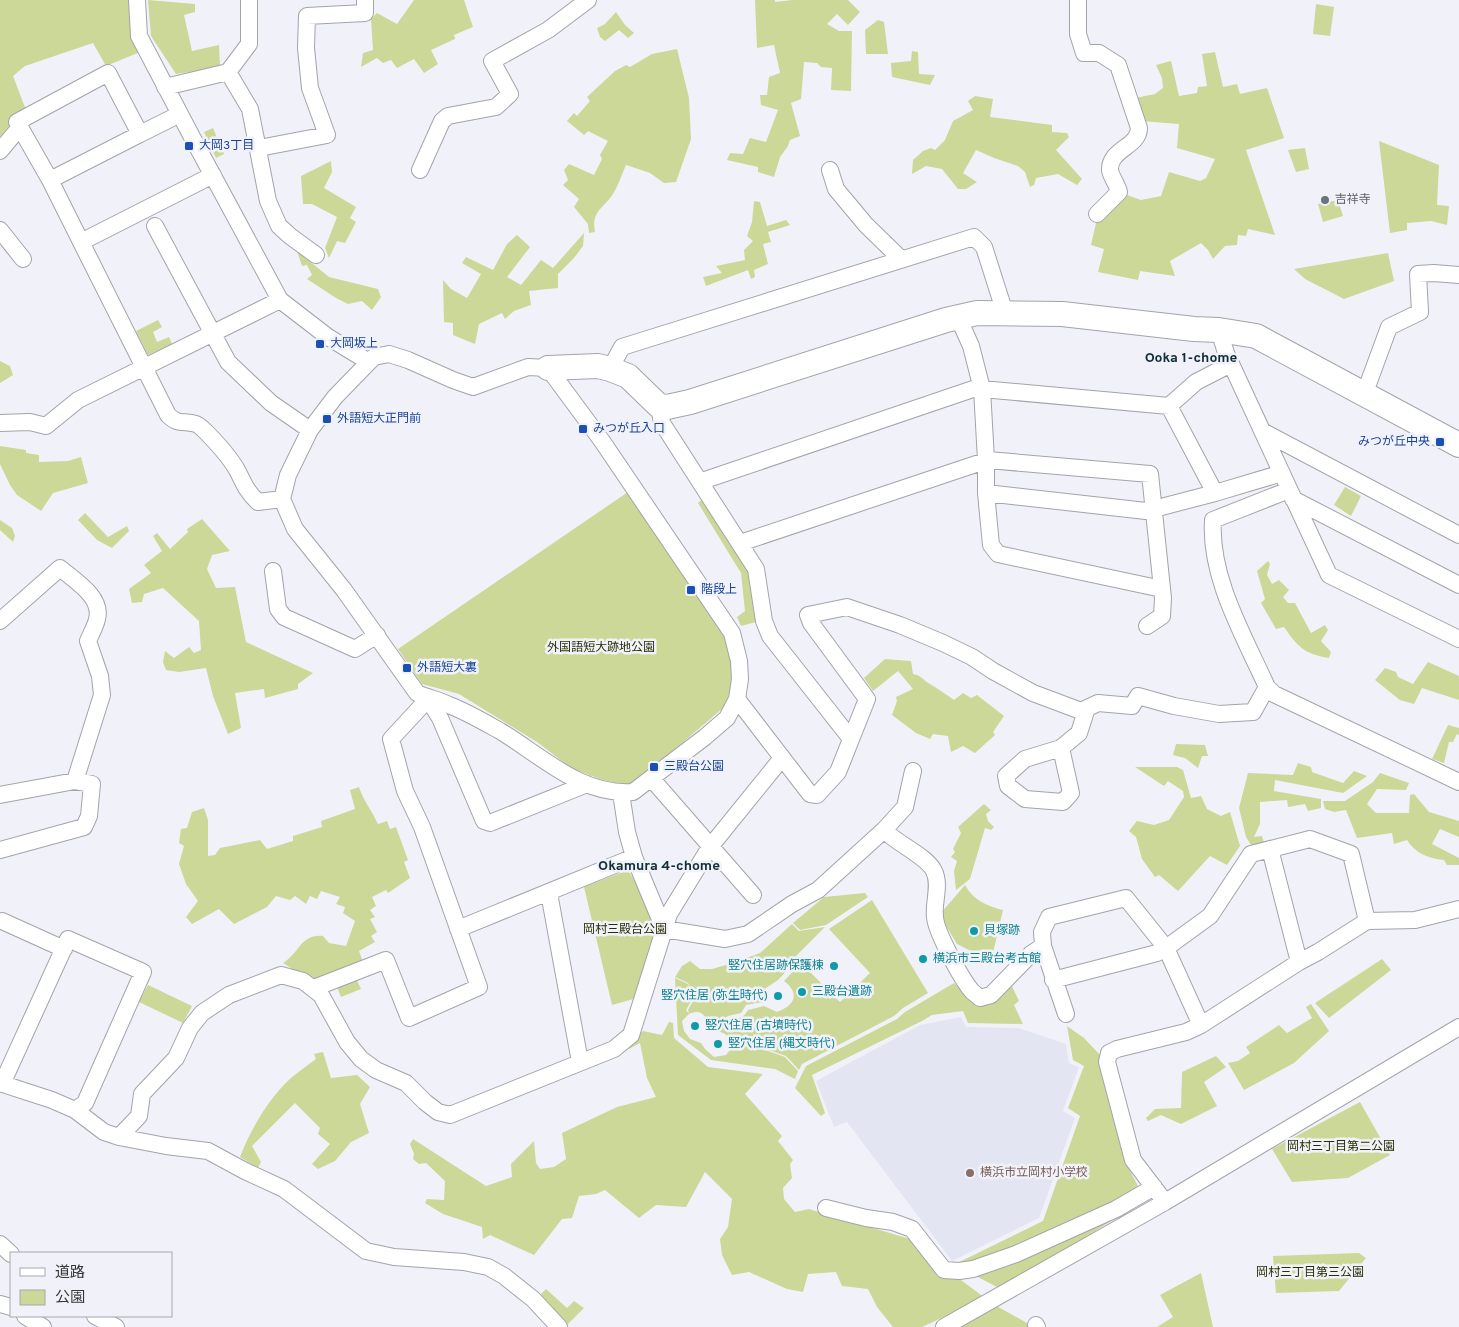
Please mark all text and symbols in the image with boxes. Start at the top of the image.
place label: 大岡3丁目 [199,138,254,154]
marker: 大岡3丁目 [183,140,195,152]
place label: 吉祥寺 [1335,192,1371,208]
marker: 吉祥寺 [1319,194,1331,206]
place label: 大岡坂上 [330,336,378,352]
marker: 大岡坂上 [314,338,326,350]
district label: Ooka 1-chome [1145,350,1238,367]
place label: 外語短大正門前 [337,411,421,427]
marker: 外語短大正門前 [321,413,333,425]
place label: みつが丘入口 [593,421,665,437]
marker: みつが丘入口 [577,423,589,435]
place label: みつが丘中央 [1358,434,1430,450]
marker: みつが丘中央 [1434,436,1446,448]
place label: 階段上 [701,582,737,598]
marker: 階段上 [685,584,697,596]
park label: 外国語短大跡地公園 [547,640,655,656]
place label: 外語短大裏 [417,660,477,676]
marker: 外語短大裏 [401,662,413,674]
place label: 三殿台公園 [664,759,724,775]
marker: 三殿台公園 [648,761,660,773]
district label: Okamura 4-chome [598,858,720,875]
park label: 岡村三殿台公園 [583,922,667,938]
place label: 貝塚跡 [984,923,1020,939]
marker: 貝塚跡 [968,925,980,937]
place label: 横浜市三殿台考古館 [933,951,1041,967]
marker: 横浜市三殿台考古館 [917,953,929,965]
place label: 竪穴住居跡保護棟 [728,958,824,974]
marker: 竪穴住居跡保護棟 [828,960,840,972]
place label: 三殿台遺跡 [812,984,872,1000]
marker: 三殿台遺跡 [796,986,808,998]
place label: 竪穴住居 (弥生時代) [661,988,768,1004]
marker: 竪穴住居 (弥生時代) [772,990,784,1002]
place label: 竪穴住居 (古墳時代) [705,1018,812,1034]
marker: 竪穴住居 (古墳時代) [689,1020,701,1032]
place label: 竪穴住居 (縄文時代) [728,1036,835,1052]
marker: 竪穴住居 (縄文時代) [712,1038,724,1050]
park label: 岡村三丁目第二公園 [1287,1139,1395,1155]
place label: 横浜市立岡村小学校 [980,1165,1088,1181]
marker: 横浜市立岡村小学校 [964,1167,976,1179]
legend [10,1252,172,1317]
text: 道路 [55,1264,85,1283]
park label: 岡村三丁目第三公園 [1256,1265,1364,1281]
text: 公園 [55,1289,85,1308]

